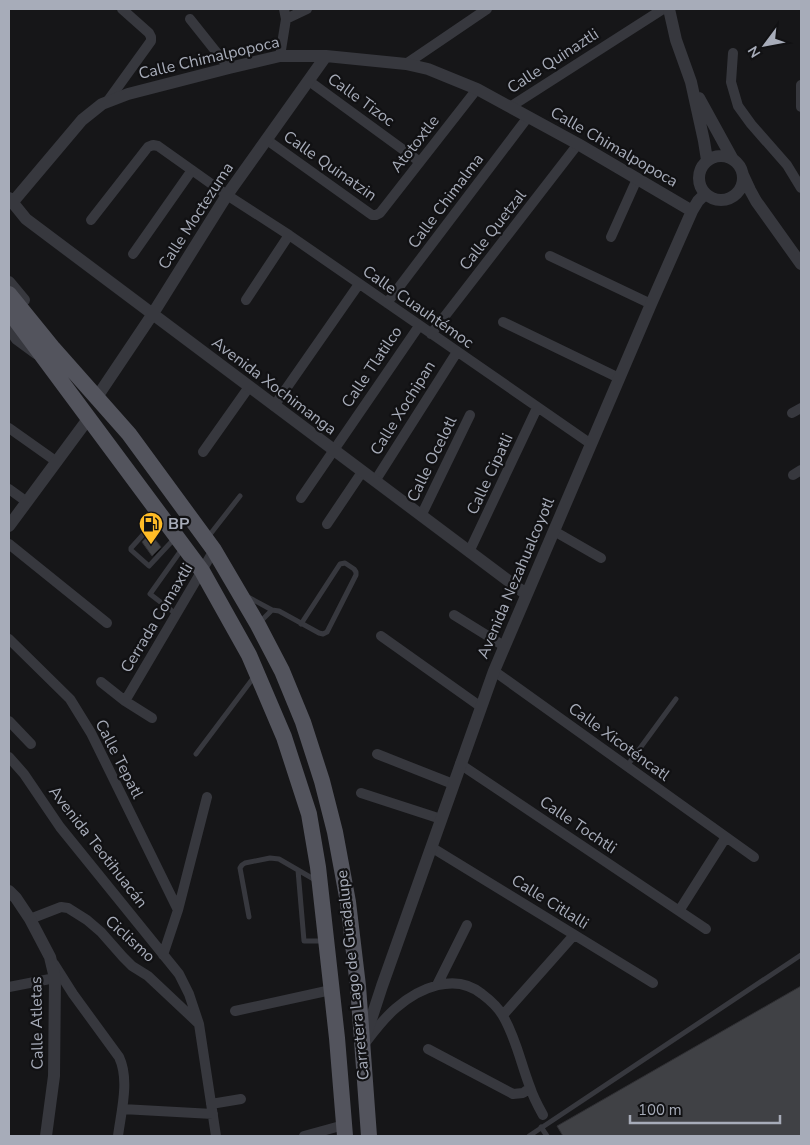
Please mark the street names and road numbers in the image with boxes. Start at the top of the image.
street label: Calle Quinaztli [503,23,603,99]
street label: Calle Chimalpopoca [136,31,282,85]
street label: Calle Tizoc [323,68,399,132]
street label: Calle Chimalpopoca [546,102,682,192]
street label: Atotoxtle [386,111,444,177]
street label: Calle Quinatzin [279,126,381,206]
street label: Calle Chimalma [403,149,489,253]
street label: Calle Moctezuma [153,158,239,274]
street label: Calle Quetzal [455,185,532,275]
street label: Calle Cuauhtémoc [358,260,479,354]
street label: Calle Tlatilco [337,322,407,412]
street label: Avenida Xochimanga [207,332,341,440]
street label: Calle Xochipan [365,357,441,459]
street label: Calle Ocelotl [402,412,462,506]
street label: Calle Cipatli [462,430,518,518]
street label: Avenida Nezahualcoyotl [472,494,560,662]
street label: Cerrada Comaxtli [116,559,198,677]
street label: Calle Xicoténcatl [564,698,674,786]
street label: Calle Tepatl [90,716,148,803]
street label: Avenida Teotihuacán [43,781,153,913]
street label: Calle Tochtli [535,791,621,859]
street label: Carretera Lago de Guadalupe [331,869,375,1081]
street label: Calle Citlalli [507,869,593,935]
street label: Ciclismo [100,911,160,968]
street label: Calle Atletas [25,976,49,1070]

